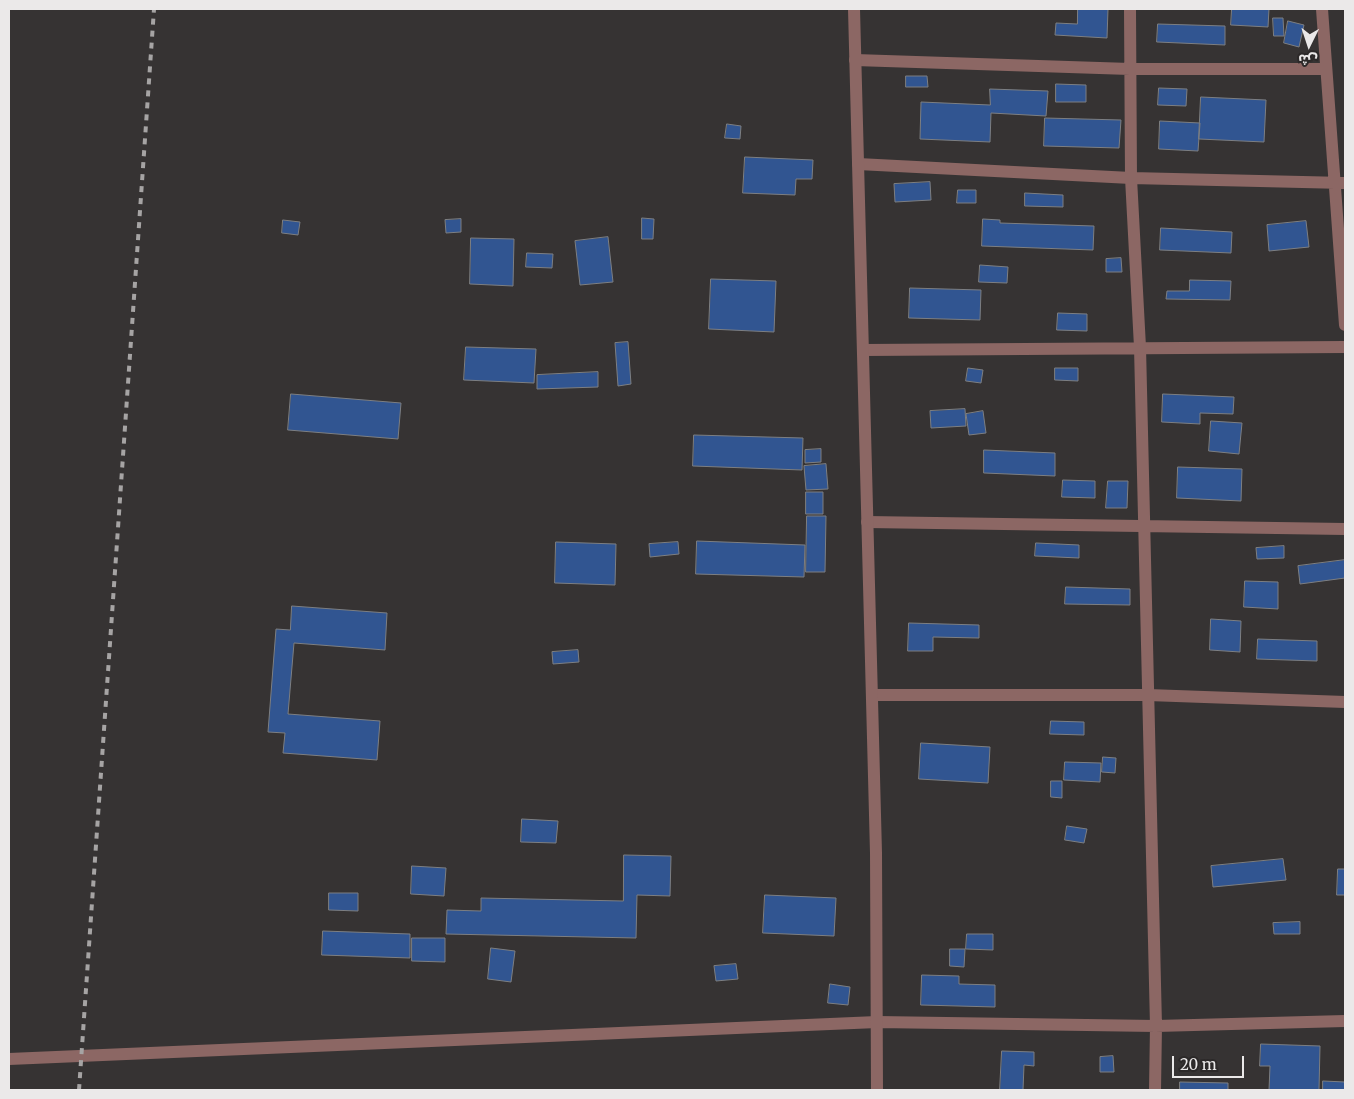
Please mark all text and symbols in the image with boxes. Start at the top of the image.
north arrow [1284,20,1334,70]
text: ش [1298,50,1318,70]
scale bar [1174,1046,1246,1078]
text: 20 m [1180,1055,1217,1074]

